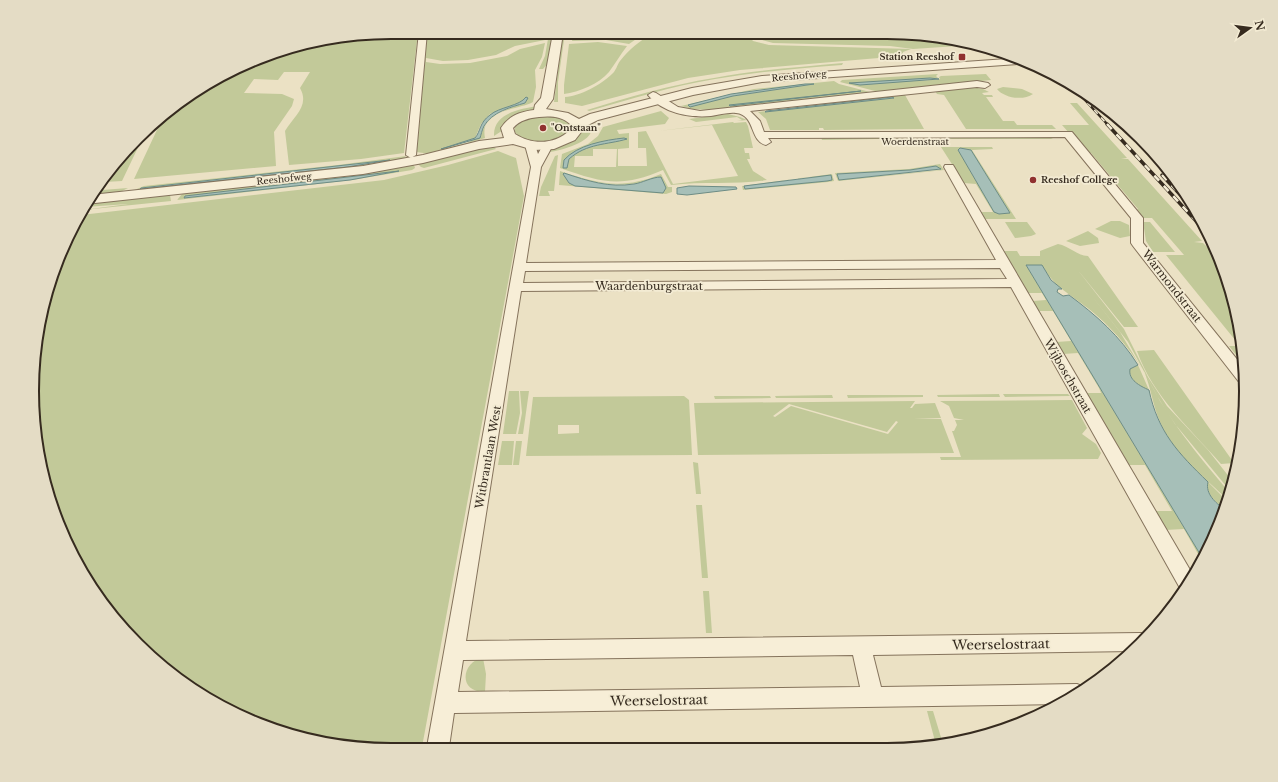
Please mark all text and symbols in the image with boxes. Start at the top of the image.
north arrow [1230,8,1270,48]
text: N [1252,19,1268,33]
place label: Station Reeshof [880,51,955,62]
marker: Station Reeshof [957,52,967,62]
street label: Reeshofweg [771,68,828,83]
place label: "Ontstaan" [551,122,601,133]
marker: "Ontstaan" [538,123,548,133]
street label: Woerdenstraat [880,136,949,147]
street label: Reeshofweg [256,170,313,187]
place label: Reeshof College [1041,174,1117,185]
marker: Reeshof College [1028,175,1038,185]
street label: Warmondstraat [1139,246,1205,326]
street label: Waardenburgstraat [594,279,704,293]
street label: Wijboschstraat [1041,335,1095,416]
street label: Witbrantlaan West [472,403,504,511]
street label: Weerselostraat [951,635,1050,654]
street label: Weerselostraat [609,691,708,710]

